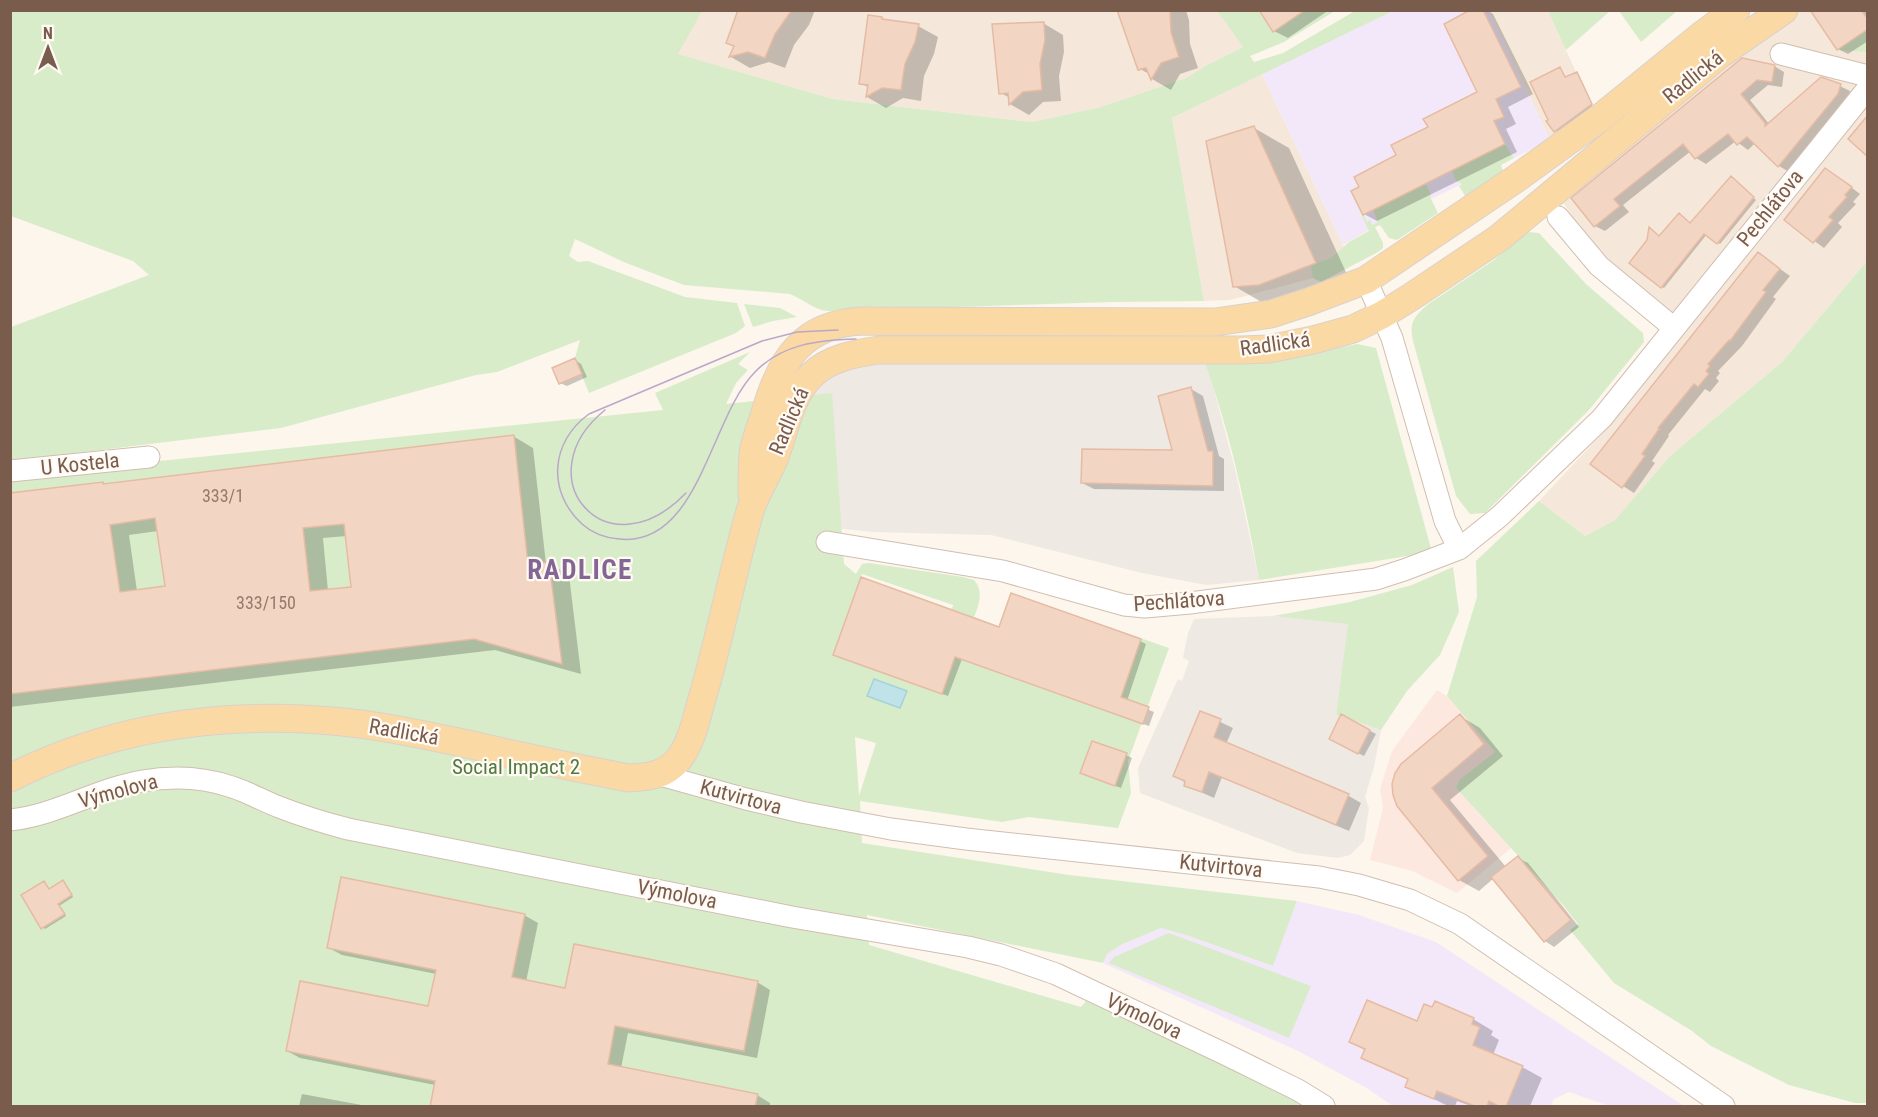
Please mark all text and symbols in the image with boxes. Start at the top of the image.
north arrow [18,18,78,78]
text: N [43,24,53,43]
street label: Radlická [1658,45,1728,109]
street label: Pechlátova [1732,165,1808,251]
street label: Radlická [1238,327,1312,361]
street label: Radlická [764,384,814,458]
street label: U Kostela [40,448,120,480]
house number: 333/1 [202,485,244,506]
district label: RADLICE [527,554,633,586]
street label: Pechlátova [1133,586,1225,616]
house number: 333/150 [236,592,296,613]
street label: Radlická [367,714,441,750]
park label: Social Impact 2 [452,755,580,779]
street label: Výmolova [76,769,160,813]
street label: Kutvirtova [698,775,784,819]
street label: Kutvirtova [1178,850,1264,882]
street label: Výmolova [635,875,719,913]
street label: Výmolova [1102,988,1186,1044]

